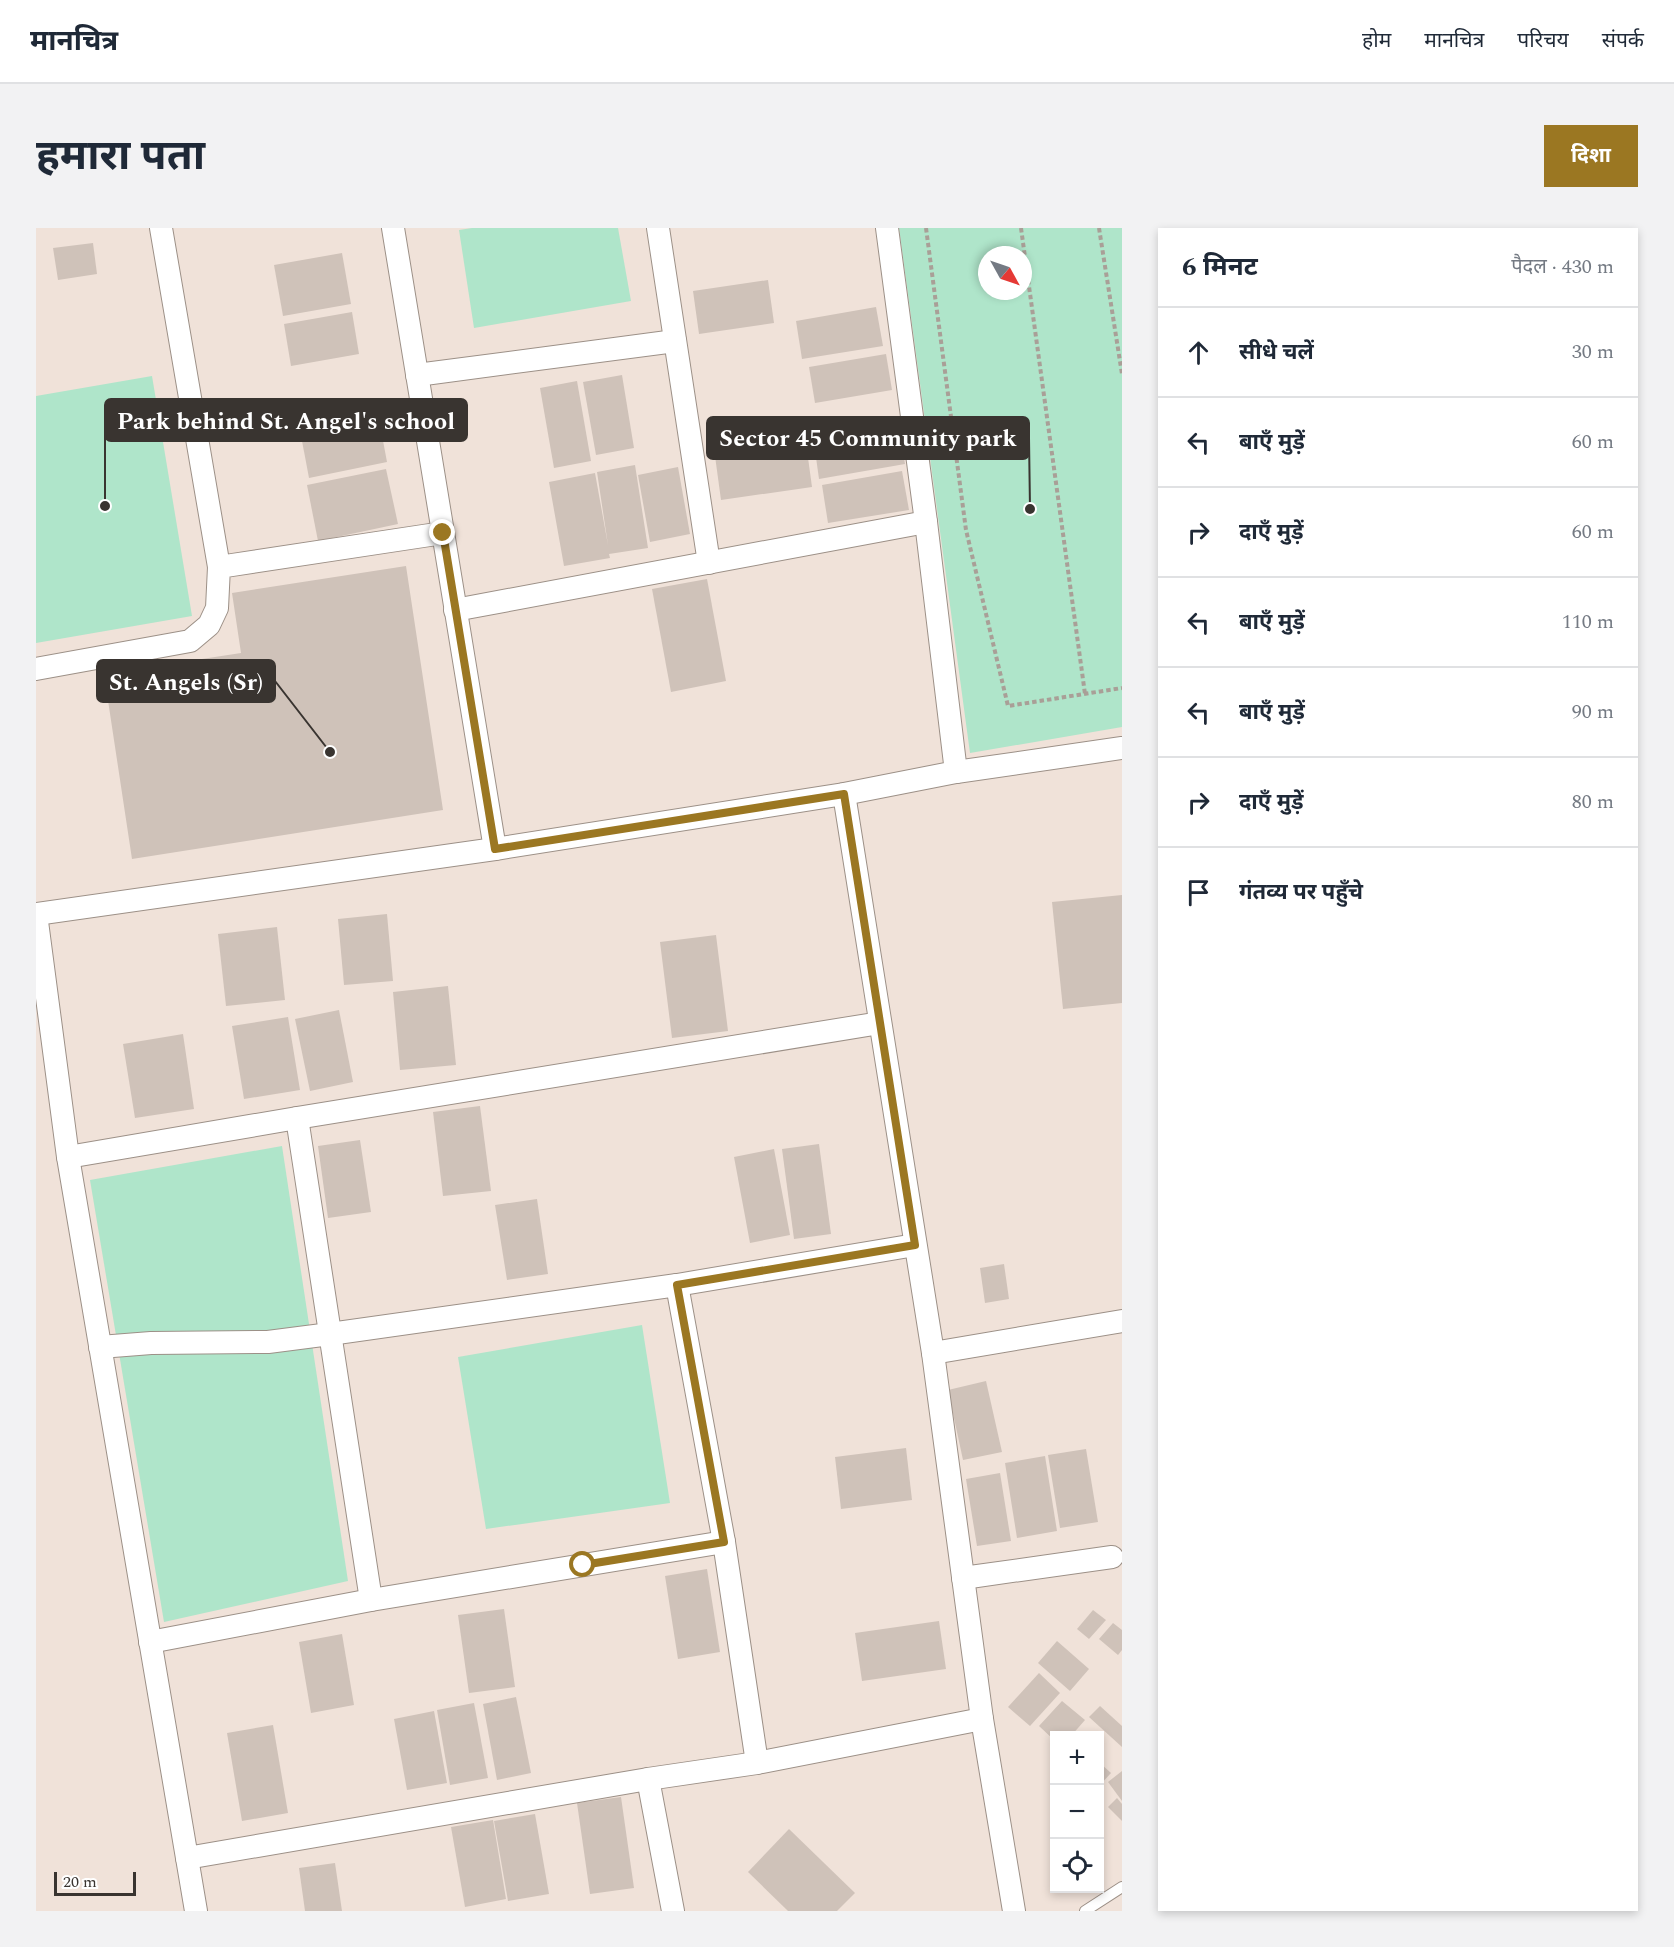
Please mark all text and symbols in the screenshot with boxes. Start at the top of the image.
text: मानचित्र [30,20,118,63]
text: होम [1362,25,1391,57]
text: मानचित्र [1424,25,1484,57]
text: परिचय [1517,25,1569,57]
text: संपर्क [1602,25,1644,57]
text: हमारा पता [36,125,205,188]
button: दिशा [1544,125,1638,187]
north arrow [978,246,1032,300]
text: 6 मिनट [1182,247,1258,287]
text: पैदल · 430 m [1511,252,1614,282]
icon: ahead [1182,336,1215,369]
text: सीधे चलें [1239,336,1314,369]
text: 30 m [1572,337,1614,367]
callout: Park behind St. Angel's school [105,399,467,441]
text: Park behind St. Angel's school [117,404,455,440]
callout: Sector 45 Community park [707,417,1029,459]
text: Sector 45 Community park [719,421,1017,457]
icon: left [1182,426,1215,459]
text: बाएँ मुड़ें [1239,426,1305,459]
text: 60 m [1572,427,1614,457]
icon: right [1182,516,1215,549]
text: दाएँ मुड़ें [1239,516,1304,549]
text: 60 m [1572,517,1614,547]
route end [429,519,455,545]
icon: left [1182,606,1215,639]
text: बाएँ मुड़ें [1239,606,1305,639]
text: 110 m [1562,607,1614,637]
callout: St. Angels (Sr) [97,660,275,702]
text: St. Angels (Sr) [109,665,263,701]
icon: left [1182,696,1215,729]
text: बाएँ मुड़ें [1239,696,1305,729]
text: 90 m [1572,697,1614,727]
icon: right [1182,786,1215,819]
text: दाएँ मुड़ें [1239,786,1304,819]
text: 80 m [1572,787,1614,817]
icon: arrive [1182,876,1215,909]
text: गंतव्य पर पहुँचे [1239,876,1363,909]
route start [569,1551,595,1577]
map controls [1050,1731,1104,1893]
button: + [1050,1731,1104,1785]
button: − [1050,1785,1104,1839]
button: locate [1050,1839,1104,1893]
scale bar [54,1869,136,1896]
text: 20 m [63,1870,97,1894]

